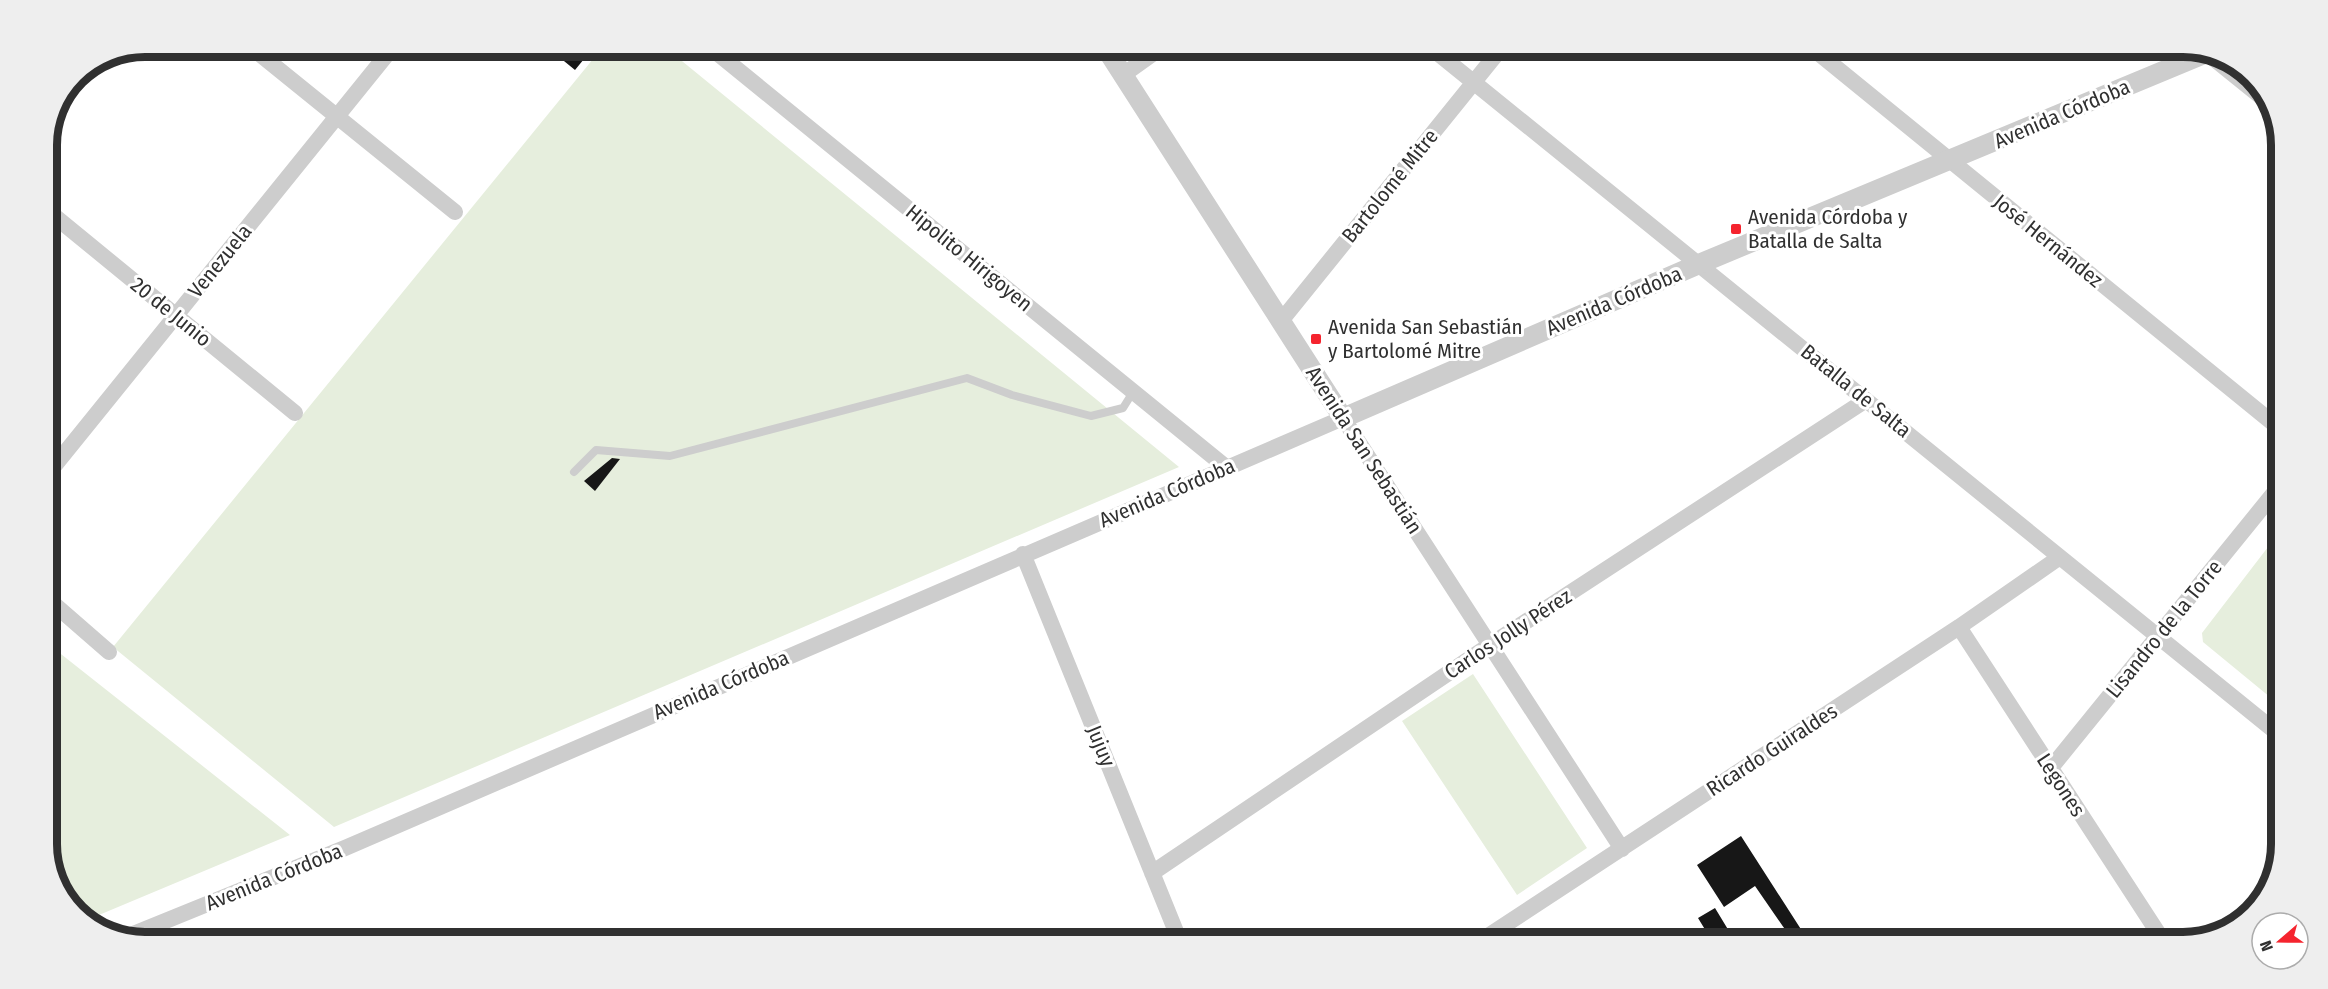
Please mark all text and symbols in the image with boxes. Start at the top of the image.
street label: Avenida Córdoba [1990,74,2134,154]
street label: Bartolomé Mitre [1336,124,1444,248]
street label: José Hernández [1988,189,2108,293]
street label: Hipolito Hirigoyen [900,199,1038,317]
place label: Avenida Córdoba y Batalla de Salta [1748,204,1908,254]
street label: Venezuela [183,219,257,303]
marker: Avenida Córdoba y Batalla de Salta [1729,222,1743,236]
street label: Avenida Córdoba [1542,261,1686,341]
street label: 20 de Junio [126,272,216,352]
place label: Avenida San Sebastián y Bartolomé Mitre [1328,314,1523,364]
marker: Avenida San Sebastián y Bartolomé Mitre [1309,332,1323,346]
street label: Batalla de Salta [1796,339,1916,443]
street label: Avenida San Sebastián [1300,361,1428,539]
street label: Avenida Córdoba [1095,453,1239,533]
street label: Lisandro de la Torre [2100,555,2228,703]
street label: Carlos Jolly Pérez [1440,583,1576,685]
street label: Avenida Córdoba [649,645,793,725]
street label: Ricardo Guiraldes [1702,698,1842,802]
street label: Jujuy [1081,721,1121,771]
street label: Legones [2031,748,2091,822]
street label: Avenida Córdoba [202,838,346,916]
north arrow [2250,911,2310,971]
text: N [2256,938,2277,954]

